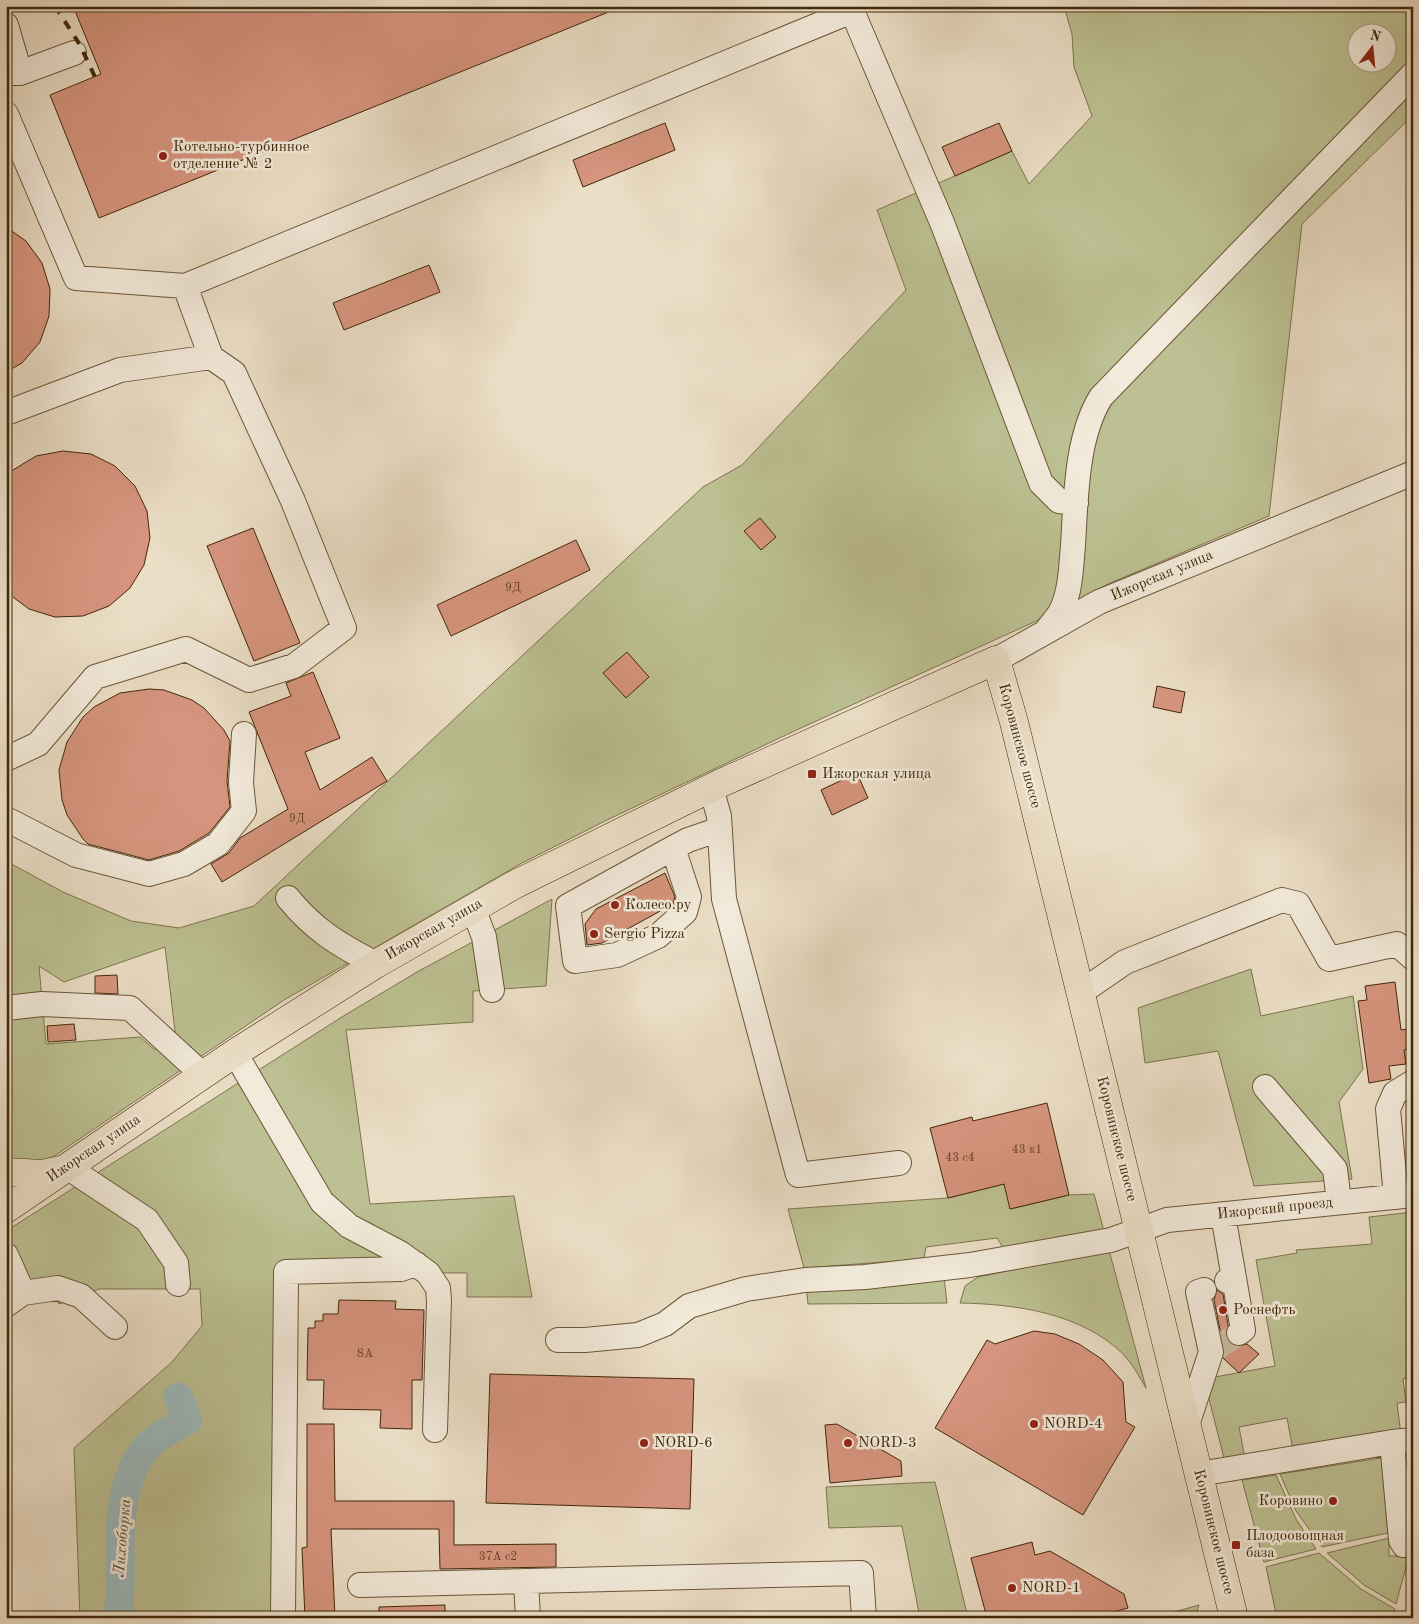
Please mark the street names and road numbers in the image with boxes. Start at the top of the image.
street label: Ижорская улица [1109,547,1216,604]
street label: Коровинское шоссе [995,682,1043,810]
street label: Ижорская улица [383,896,486,964]
street label: Коровинское шоссе [1093,1075,1139,1203]
street label: Ижорская улица [44,1112,144,1186]
street label: Ижорский проезд [1216,1195,1334,1223]
street label: Коровинское шоссе [1190,1468,1236,1596]

